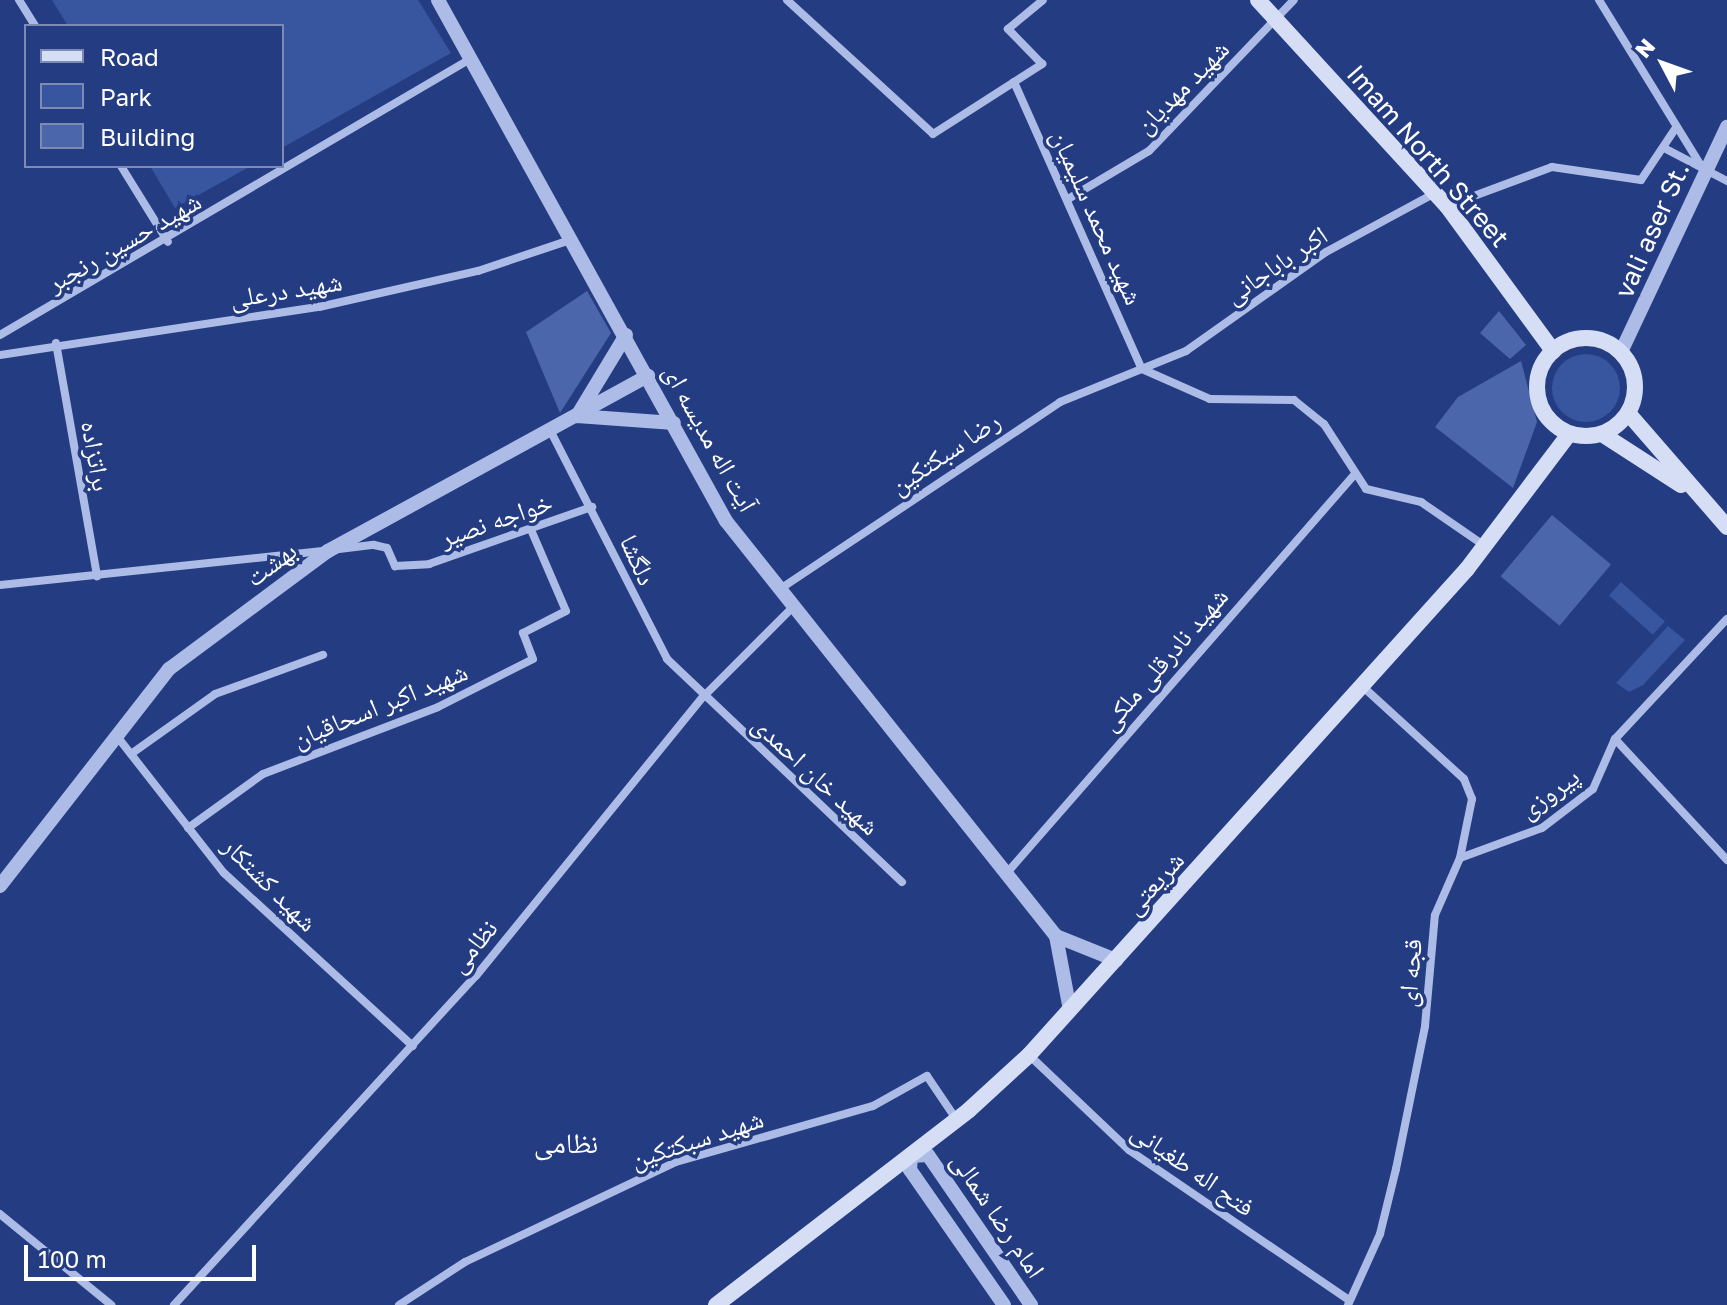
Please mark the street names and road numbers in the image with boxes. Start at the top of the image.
street label: شهید مهدیان [1129,34,1235,140]
street label: Imam North Street [1340,59,1516,253]
street label: شهید محمد سلیمیان [1044,124,1150,310]
street label: vali aser St. [1608,157,1696,303]
street label: شهید حسین رنجبر [41,185,207,299]
street label: اکبر باباجانی [1219,219,1333,311]
street label: شهید درعلی [228,266,344,314]
street label: آیت اله مدیسه ای [657,359,763,517]
street label: رضا سبکتکین [884,405,1006,501]
street label: براتزاده [74,418,118,494]
street label: خواجه نصیر [436,486,556,554]
street label: دلگشا [613,530,663,590]
street label: بهشت [239,535,303,593]
street label: شهید نادرقلی ملکی [1093,581,1235,737]
street label: شهید اکبر اسحاقیان [288,656,472,754]
street label: شهید خان احمدی [746,708,886,842]
street label: پیروزی [1513,761,1585,825]
street label: شهید کشتکار [216,830,324,938]
street label: شریعتی [1117,845,1191,921]
street label: نظامی [442,913,504,979]
street label: قجه ای [1391,937,1429,1009]
street label: شهید سبکتکین [627,1103,767,1175]
street label: فتح اله طغیانی [1126,1115,1260,1223]
street label: امام رضا شمالی [944,1146,1052,1284]

